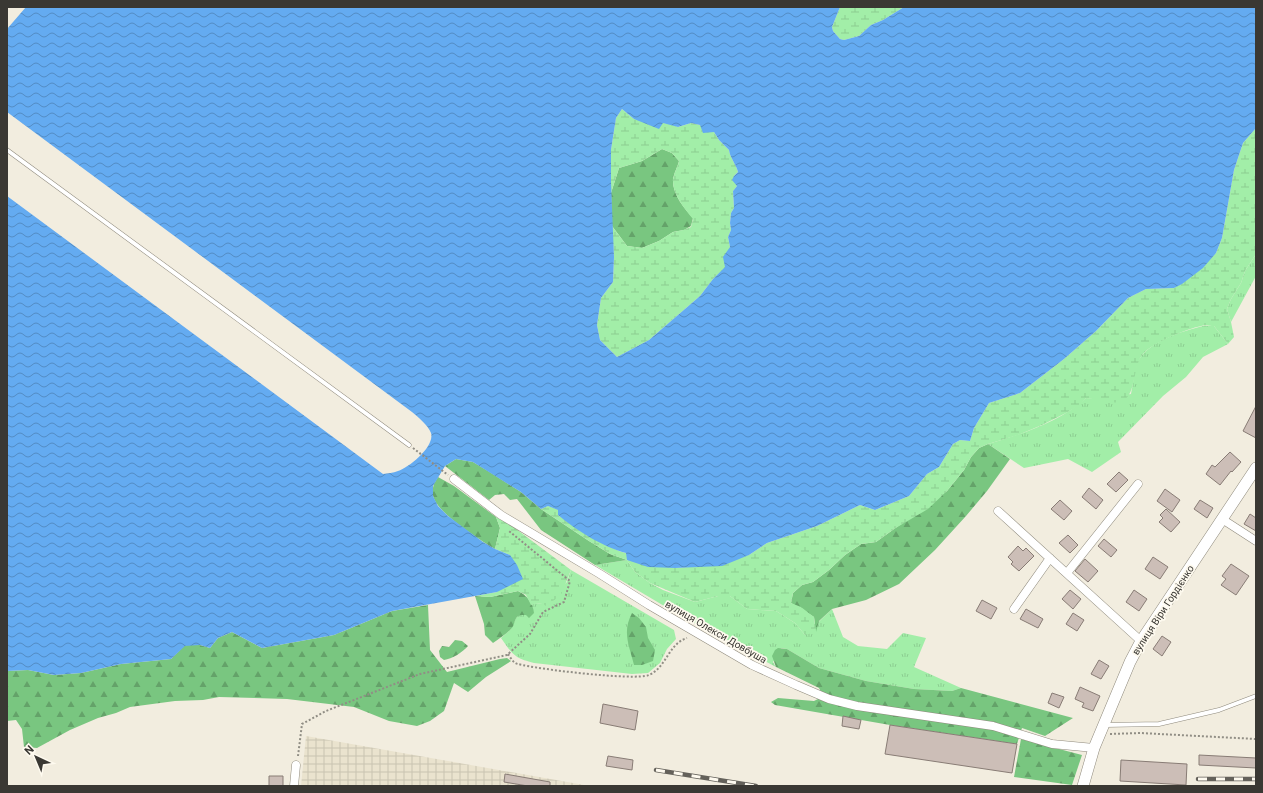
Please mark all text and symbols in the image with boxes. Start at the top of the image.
street label: вулиця Віри Гордієнко [1130,563,1196,657]
street label: вулиця Олекси Довбуша [663,598,769,666]
north arrow [16,737,56,777]
text: N [22,743,37,758]

